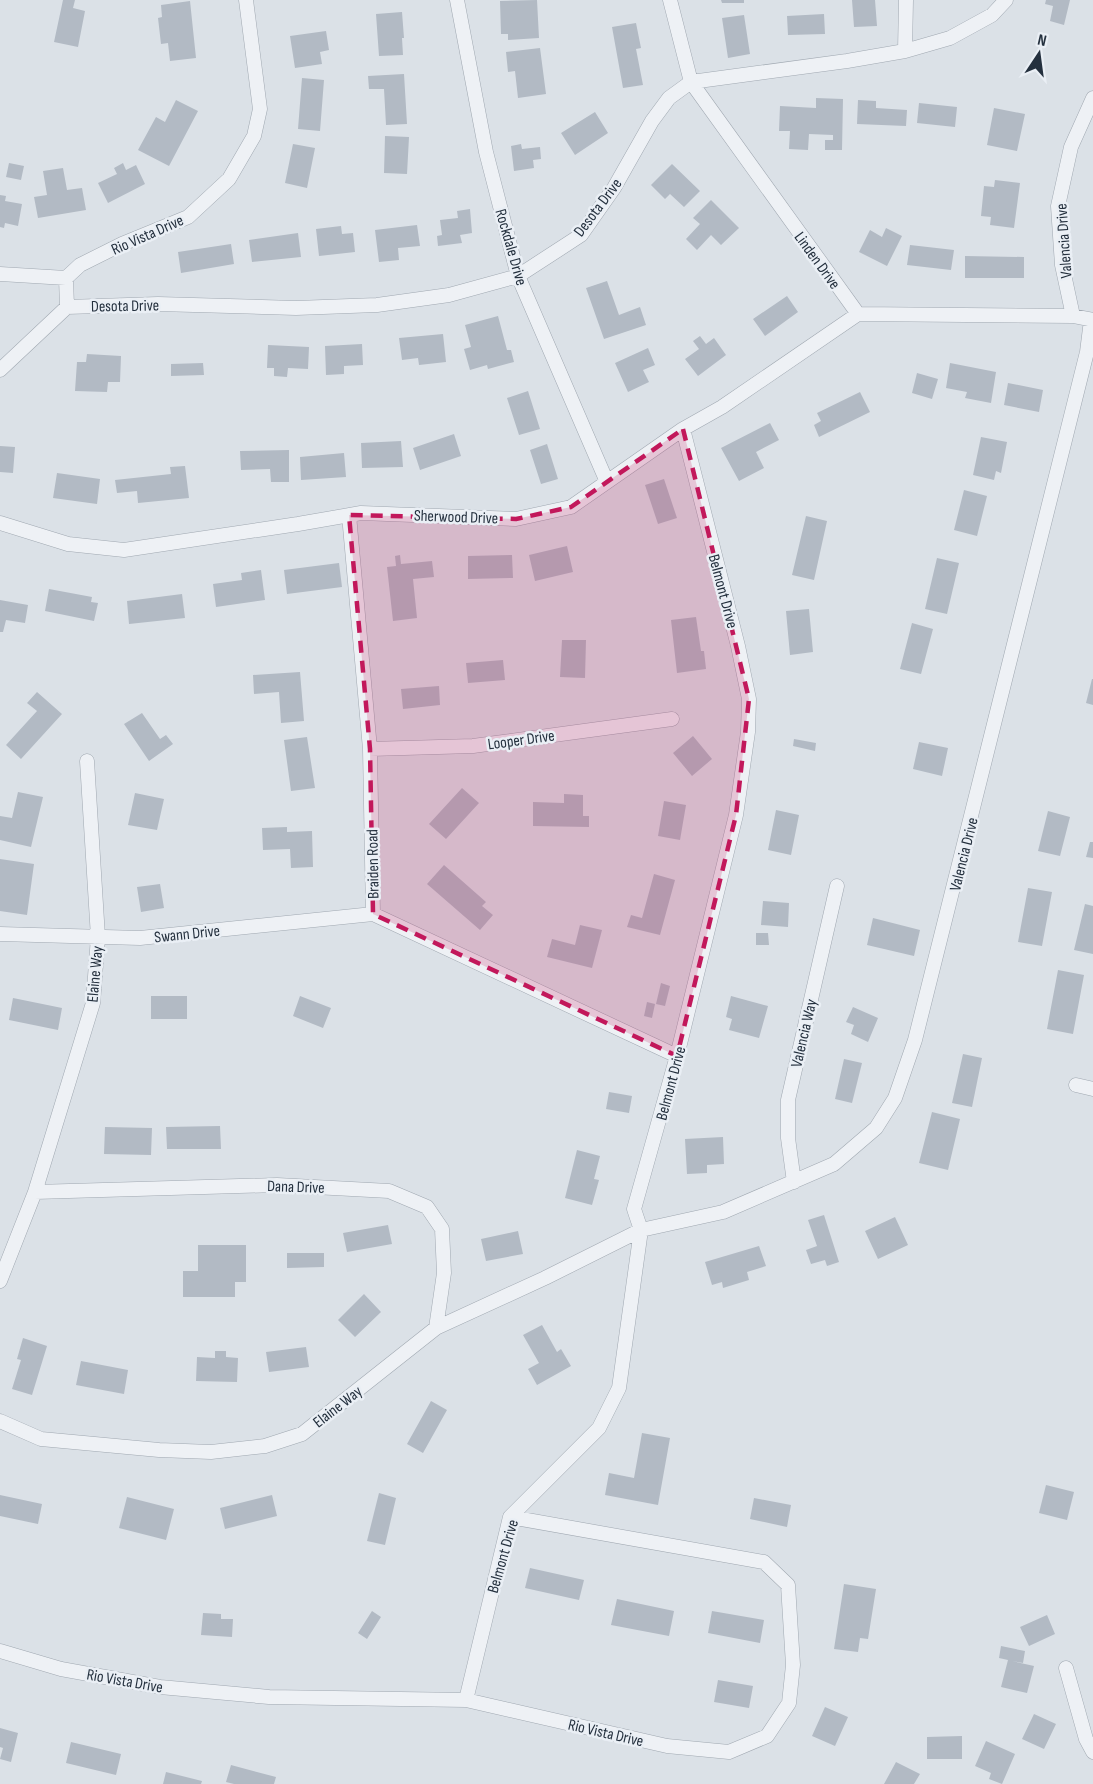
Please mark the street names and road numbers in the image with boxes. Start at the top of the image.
street label: Desota Drive [570,175,626,241]
street label: Valencia Drive [1052,203,1077,279]
street label: Rockdale Drive [491,207,531,288]
street label: Rio Vista Drive [109,211,187,260]
street label: Linden Drive [790,229,844,293]
street label: Desota Drive [91,296,159,317]
street label: Sherwood Drive [413,507,498,528]
street label: Belmont Drive [704,552,742,630]
street label: Looper Drive [487,726,556,755]
street label: Valencia Drive [946,816,983,893]
street label: Braiden Road [363,829,384,899]
street label: Swann Drive [153,922,221,947]
street label: Elaine Way [84,945,107,1003]
street label: Valencia Way [787,997,822,1069]
street label: Belmont Drive [652,1044,690,1122]
street label: Dana Drive [267,1177,325,1198]
street label: Elaine Way [310,1382,366,1432]
street label: Belmont Drive [484,1517,523,1595]
street label: Rio Vista Drive [85,1665,164,1698]
street label: Rio Vista Drive [566,1716,645,1751]

